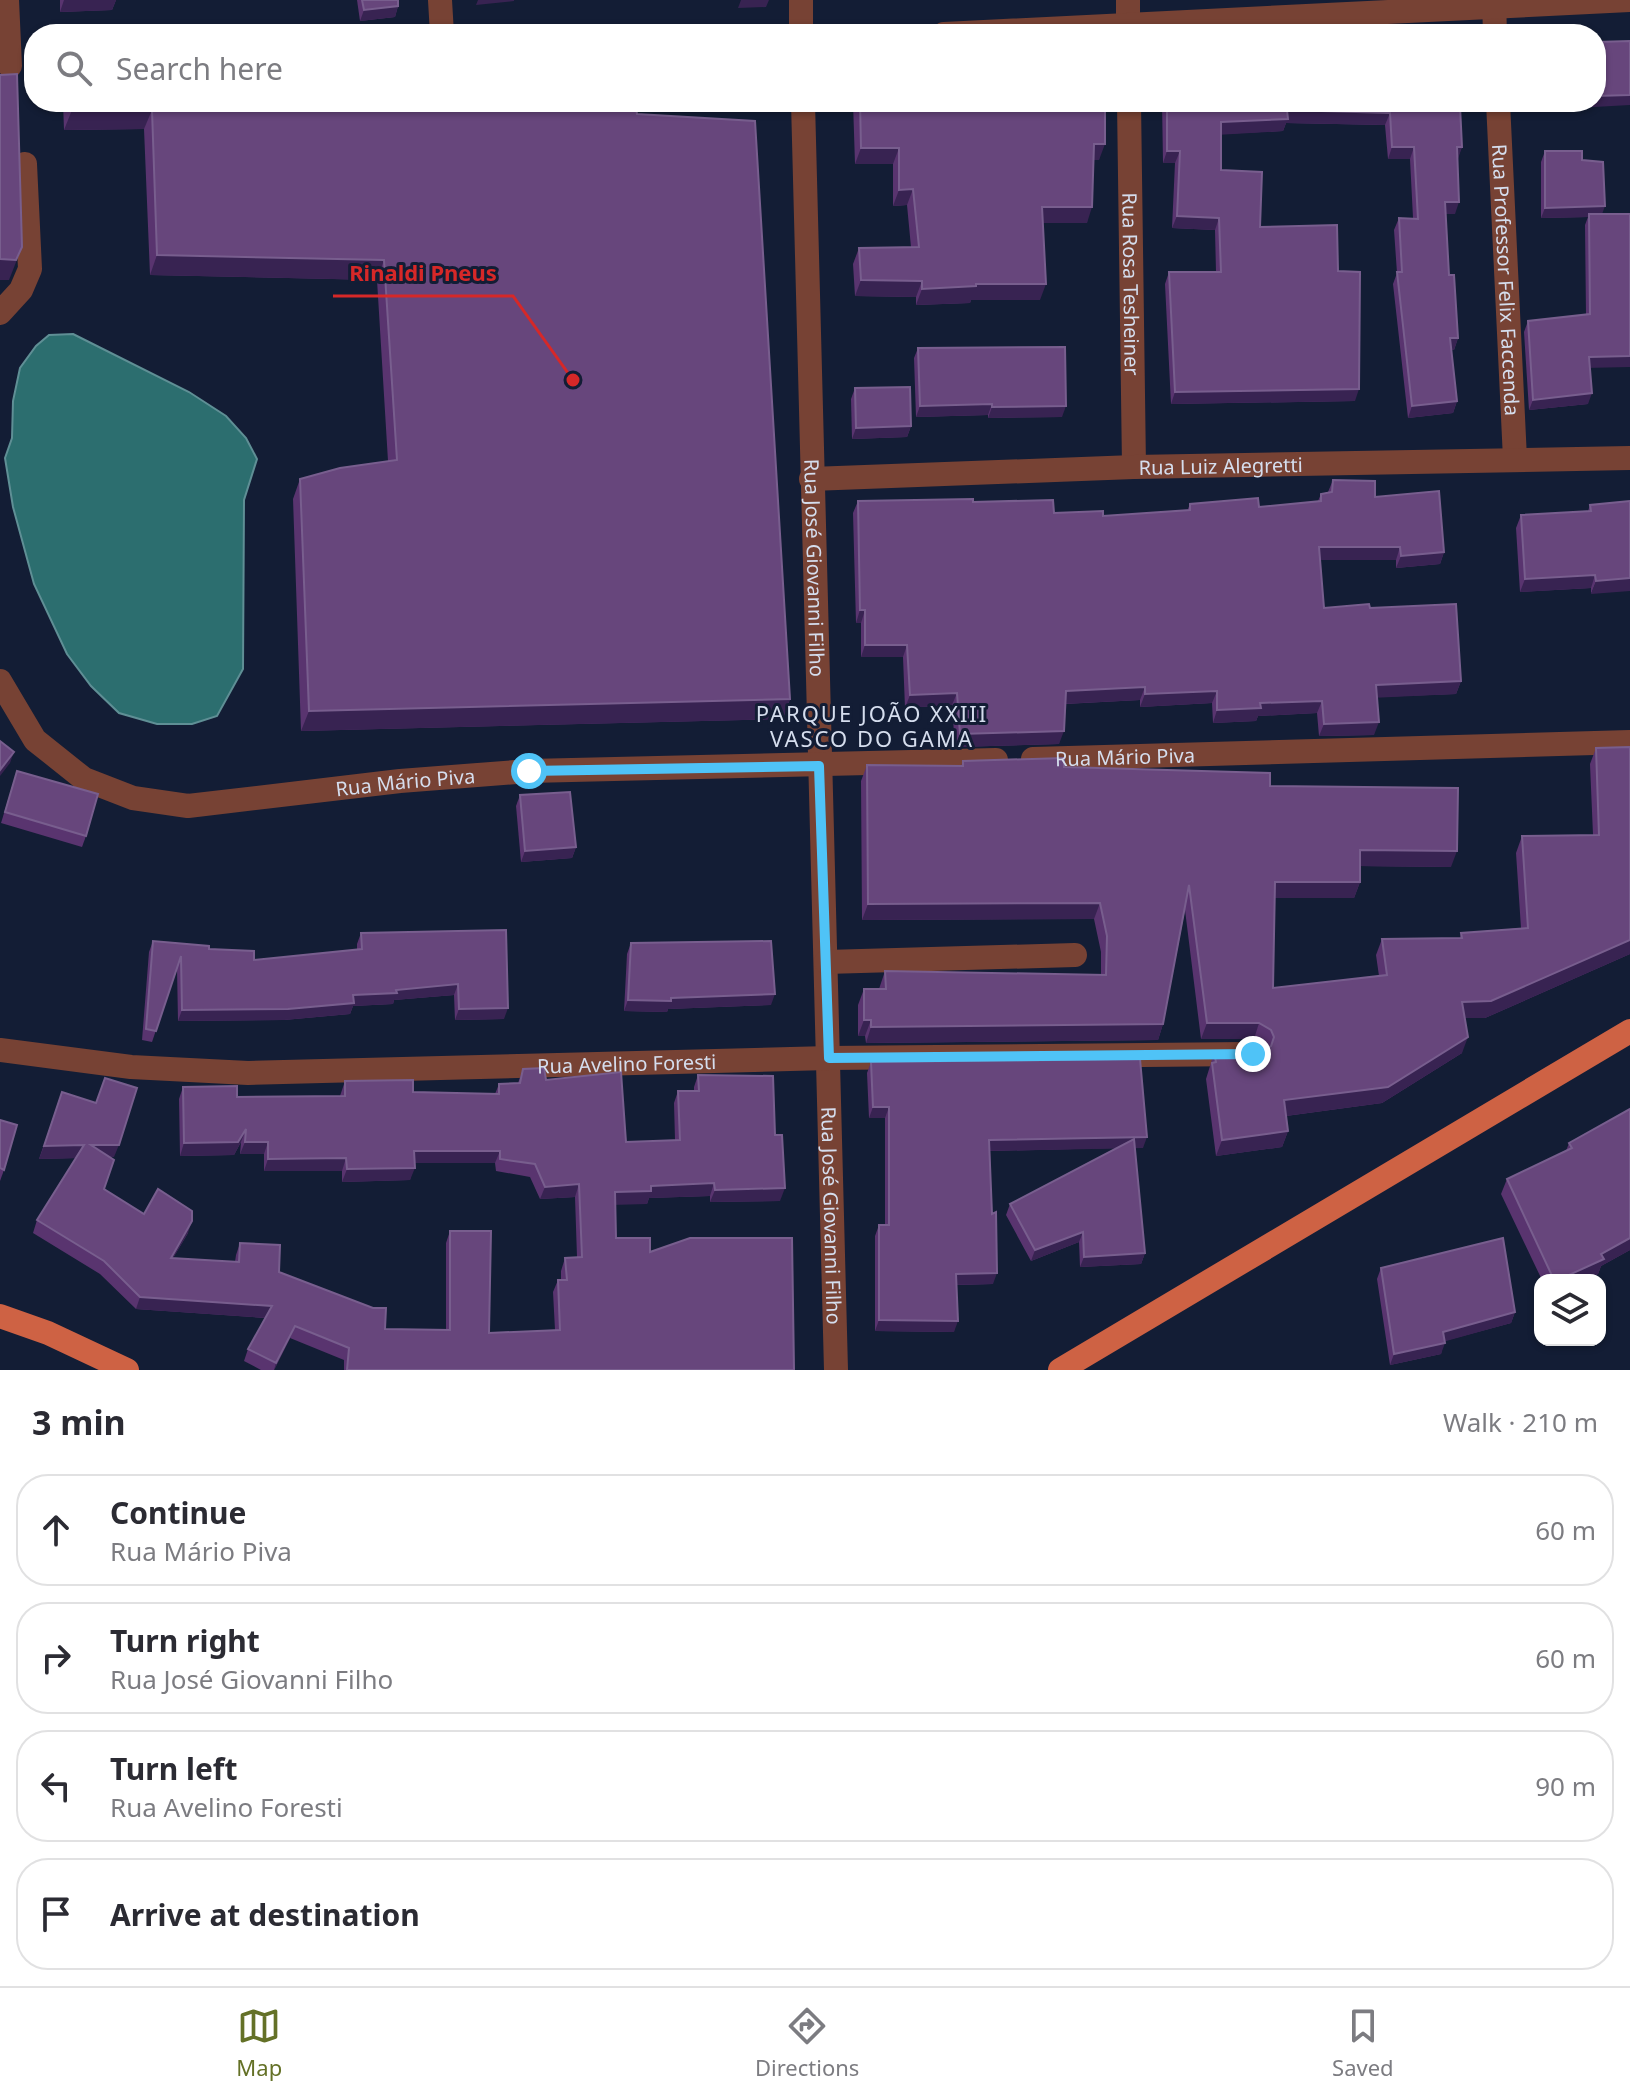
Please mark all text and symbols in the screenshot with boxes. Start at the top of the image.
search box [24,24,1606,112]
icon: search [52,46,96,90]
text: Search here [116,48,283,89]
street label: Rua Professor Felix Faccenda [1487,143,1526,416]
street label: Rua Rosa Tesheiner [1117,192,1146,376]
callout: Rinaldi Pneus [333,250,513,296]
text: Rinaldi Pneus [349,257,497,287]
street label: Rua Luiz Alegretti [1138,450,1303,480]
street label: Rua José Giovanni Filho [799,458,831,677]
district label: PARQUE JOÃO XXIII VASCO DO GAMA [756,698,988,753]
street label: Rua Mário Piva [1055,741,1195,772]
route start [511,753,547,789]
street label: Rua Mário Piva [334,762,476,802]
route end [1235,1036,1271,1072]
street label: Rua Avelino Foresti [537,1047,717,1079]
street label: Rua José Giovanni Filho [816,1106,848,1325]
map controls [1534,1274,1606,1346]
button: layers [1534,1274,1606,1346]
text: 3 min [32,1399,126,1445]
text: Walk · 210 m [1443,1404,1598,1440]
text: Continue [110,1492,246,1533]
icon: ahead [34,1508,78,1552]
text: 60 m [1535,1512,1596,1548]
text: Rua Mário Piva [110,1533,292,1569]
text: Turn right [110,1620,260,1661]
icon: right [34,1636,78,1680]
text: 60 m [1535,1640,1596,1676]
text: Rua José Giovanni Filho [110,1661,393,1697]
text: Turn left [110,1748,238,1789]
icon: left [34,1764,78,1808]
text: 90 m [1535,1768,1596,1804]
text: Rua Avelino Foresti [110,1789,343,1825]
icon: arrive [34,1892,78,1936]
text: Arrive at destination [110,1894,420,1935]
tab: Map [236,2004,282,2082]
tab: Directions [755,2004,859,2082]
tab: Saved [1332,2004,1394,2082]

